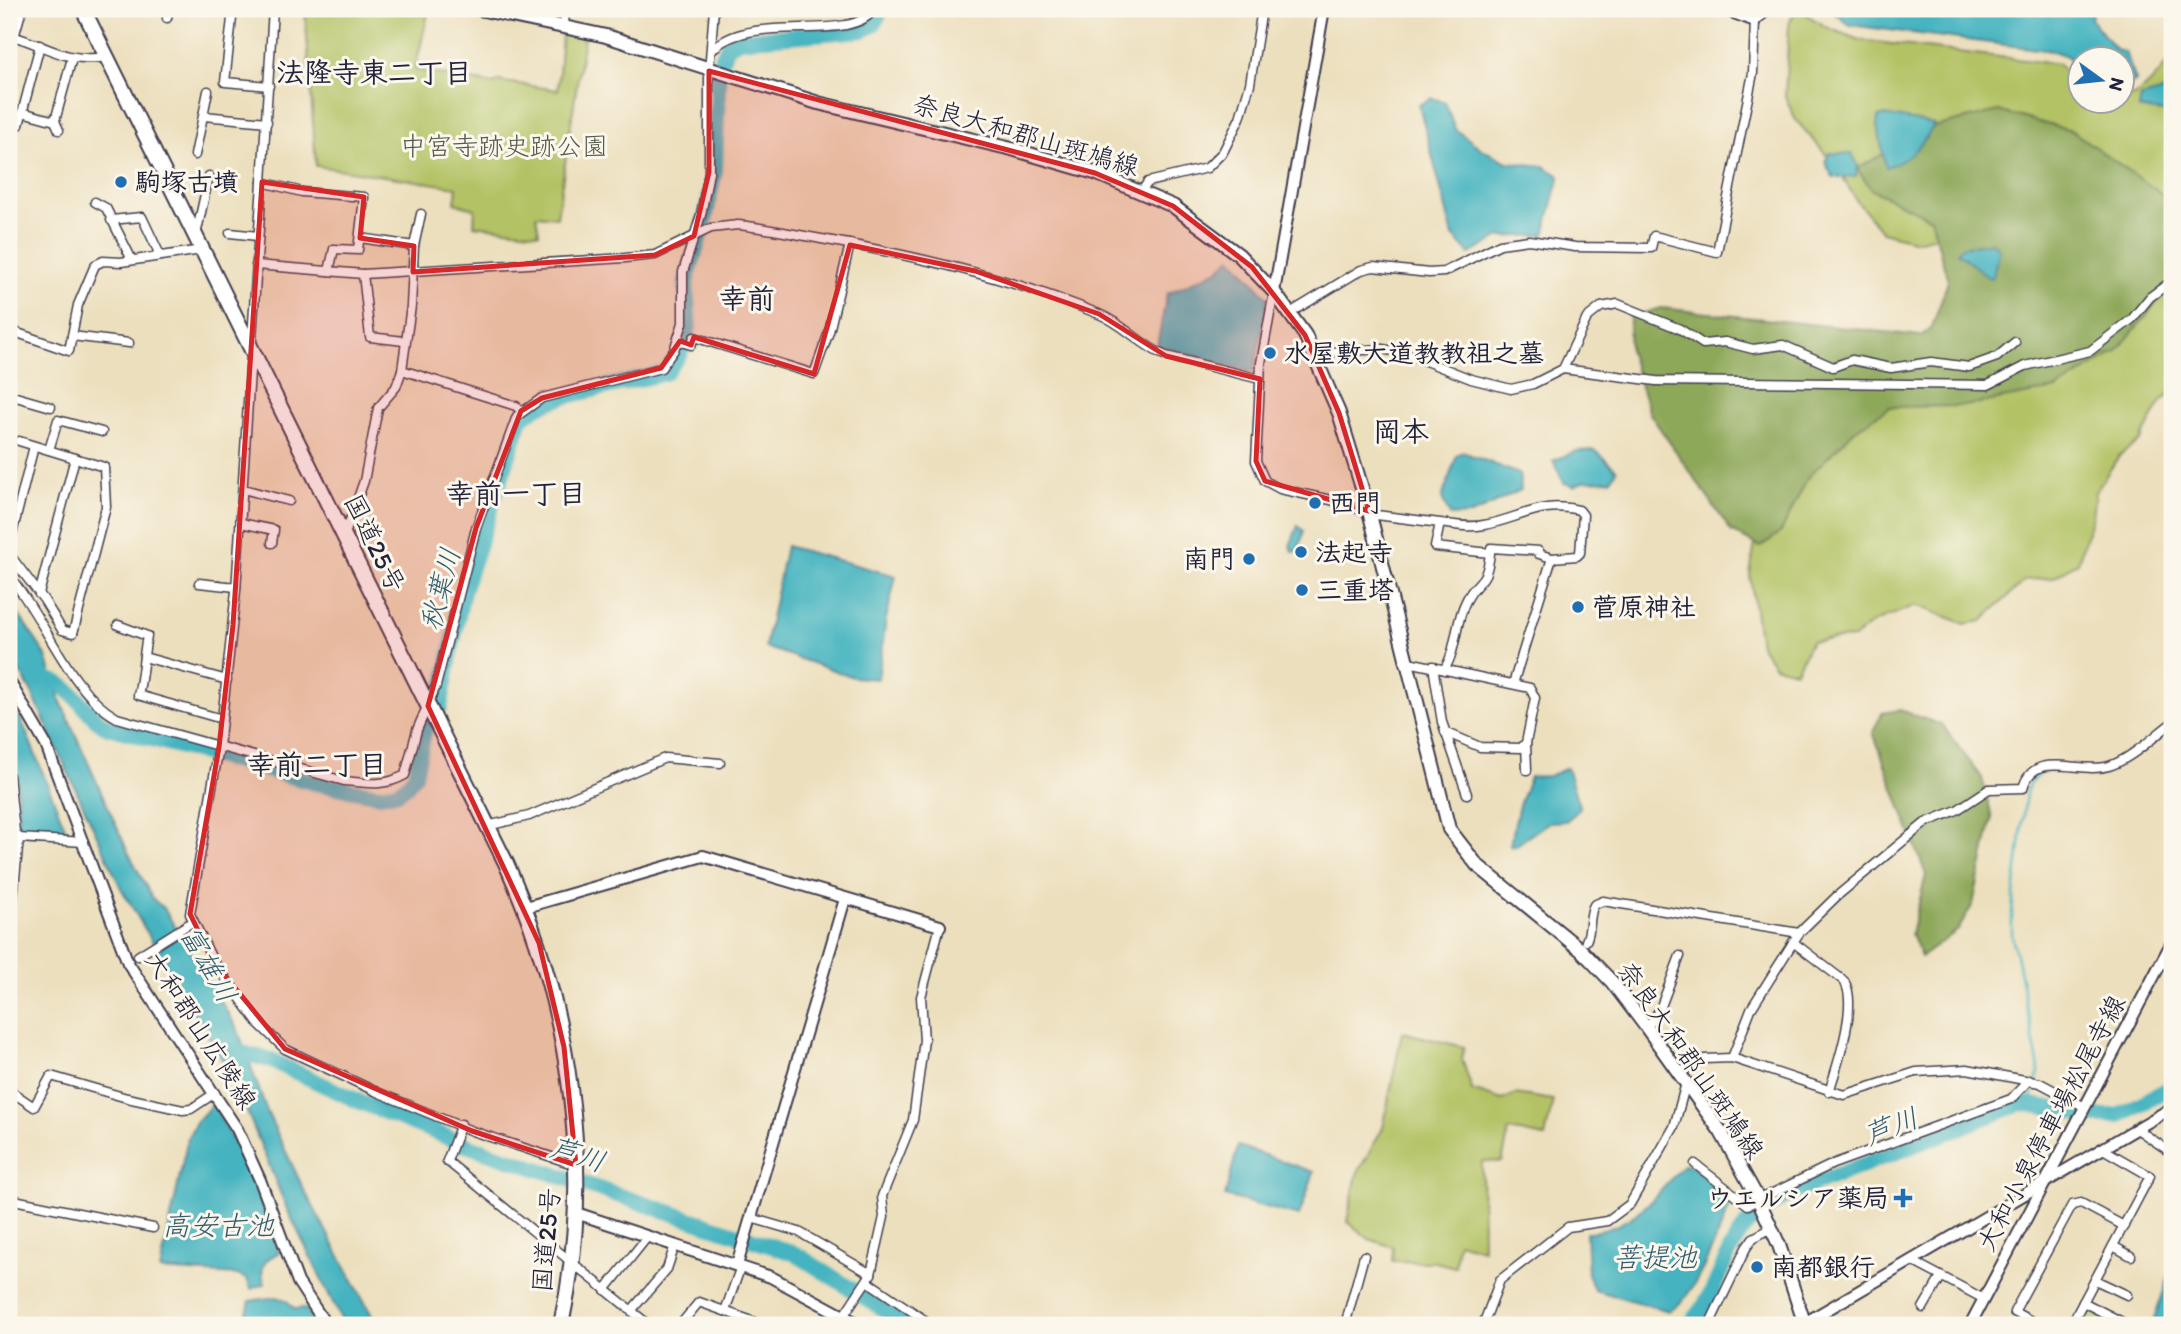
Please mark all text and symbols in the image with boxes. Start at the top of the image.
north arrow [2066,46,2136,116]
district label: 法隆寺東二丁目 [276,55,472,89]
text: N [2104,75,2130,93]
street label: 奈良大和郡山斑鳩線 [909,87,1143,183]
park label: 中宮寺跡史跡公園 [400,130,608,162]
place label: 駒塚古墳 [135,166,239,198]
marker: 駒塚古墳 [113,174,129,190]
district label: 幸前 [719,281,775,315]
place label: 水屋敷大道教教祖之墓 [1284,337,1544,369]
marker: 水屋敷大道教教祖之墓 [1262,345,1278,361]
district label: 岡本 [1373,414,1429,448]
district label: 幸前一丁目 [446,476,586,510]
place label: 西門 [1329,487,1381,519]
street label: 国道25号 [338,489,412,597]
marker: 西門 [1307,495,1323,511]
place label: 法起寺 [1315,536,1393,568]
place label: 南門 [1183,543,1235,575]
water label: 秋葉川 [413,544,467,634]
marker: 法起寺 [1293,544,1309,560]
marker: 南門 [1241,551,1257,567]
place label: 三重塔 [1316,574,1394,606]
marker: 三重塔 [1294,582,1310,598]
place label: 菅原神社 [1592,591,1696,623]
marker: 菅原神社 [1570,599,1586,615]
district label: 幸前二丁目 [247,747,387,781]
water label: 富雄川 [173,919,245,1009]
street label: 大和郡山広陵線 [138,945,264,1115]
street label: 奈良大和郡山斑鳩線 [1611,955,1771,1165]
street label: 大和小泉停車場松尾寺線 [1970,989,2132,1257]
water label: 芦川 [1859,1100,1923,1152]
water label: 芦川 [546,1129,610,1179]
place label: ウエルシア薬局 [1706,1182,1889,1214]
street label: 国道25号 [525,1186,567,1294]
marker: ウエルシア薬局 [1895,1190,1911,1206]
water label: 高安古池 [162,1208,275,1242]
water label: 菩提池 [1613,1240,1698,1274]
place label: 南都銀行 [1771,1251,1875,1283]
marker: 南都銀行 [1749,1259,1765,1275]

